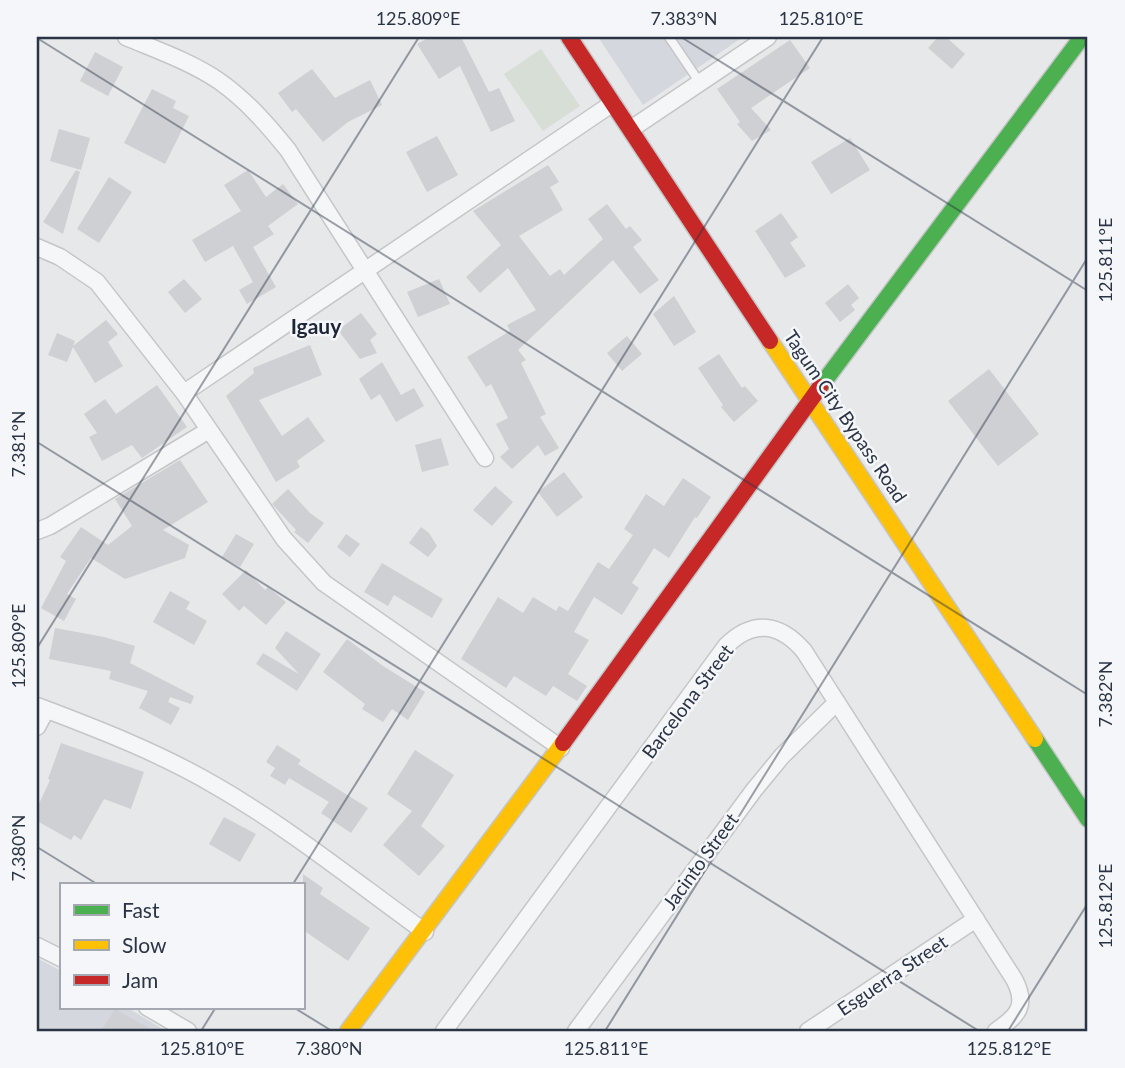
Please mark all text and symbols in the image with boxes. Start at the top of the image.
text: 125.809°E [376,7,460,29]
text: 7.383°N [650,7,718,29]
text: 125.810°E [779,7,863,29]
text: 125.811°E [1094,218,1116,302]
district label: Igauy [291,313,342,338]
street label: Tagum City Bypass Road [780,325,912,507]
text: 7.381°N [7,410,29,478]
text: 125.809°E [7,604,29,688]
street label: Barcelona Street [637,639,738,763]
text: 7.382°N [1094,660,1116,728]
street label: Jacinto Street [657,808,743,914]
text: 7.380°N [7,814,29,882]
text: 125.812°E [1094,864,1116,948]
legend [60,883,304,1009]
text: Fast [122,897,160,922]
street label: Esguerra Street [833,930,951,1020]
text: Slow [122,932,167,957]
text: Jam [122,967,158,992]
text: 125.810°E [160,1037,244,1059]
text: 7.380°N [295,1037,363,1059]
text: 125.811°E [564,1037,648,1059]
text: 125.812°E [967,1037,1051,1059]

